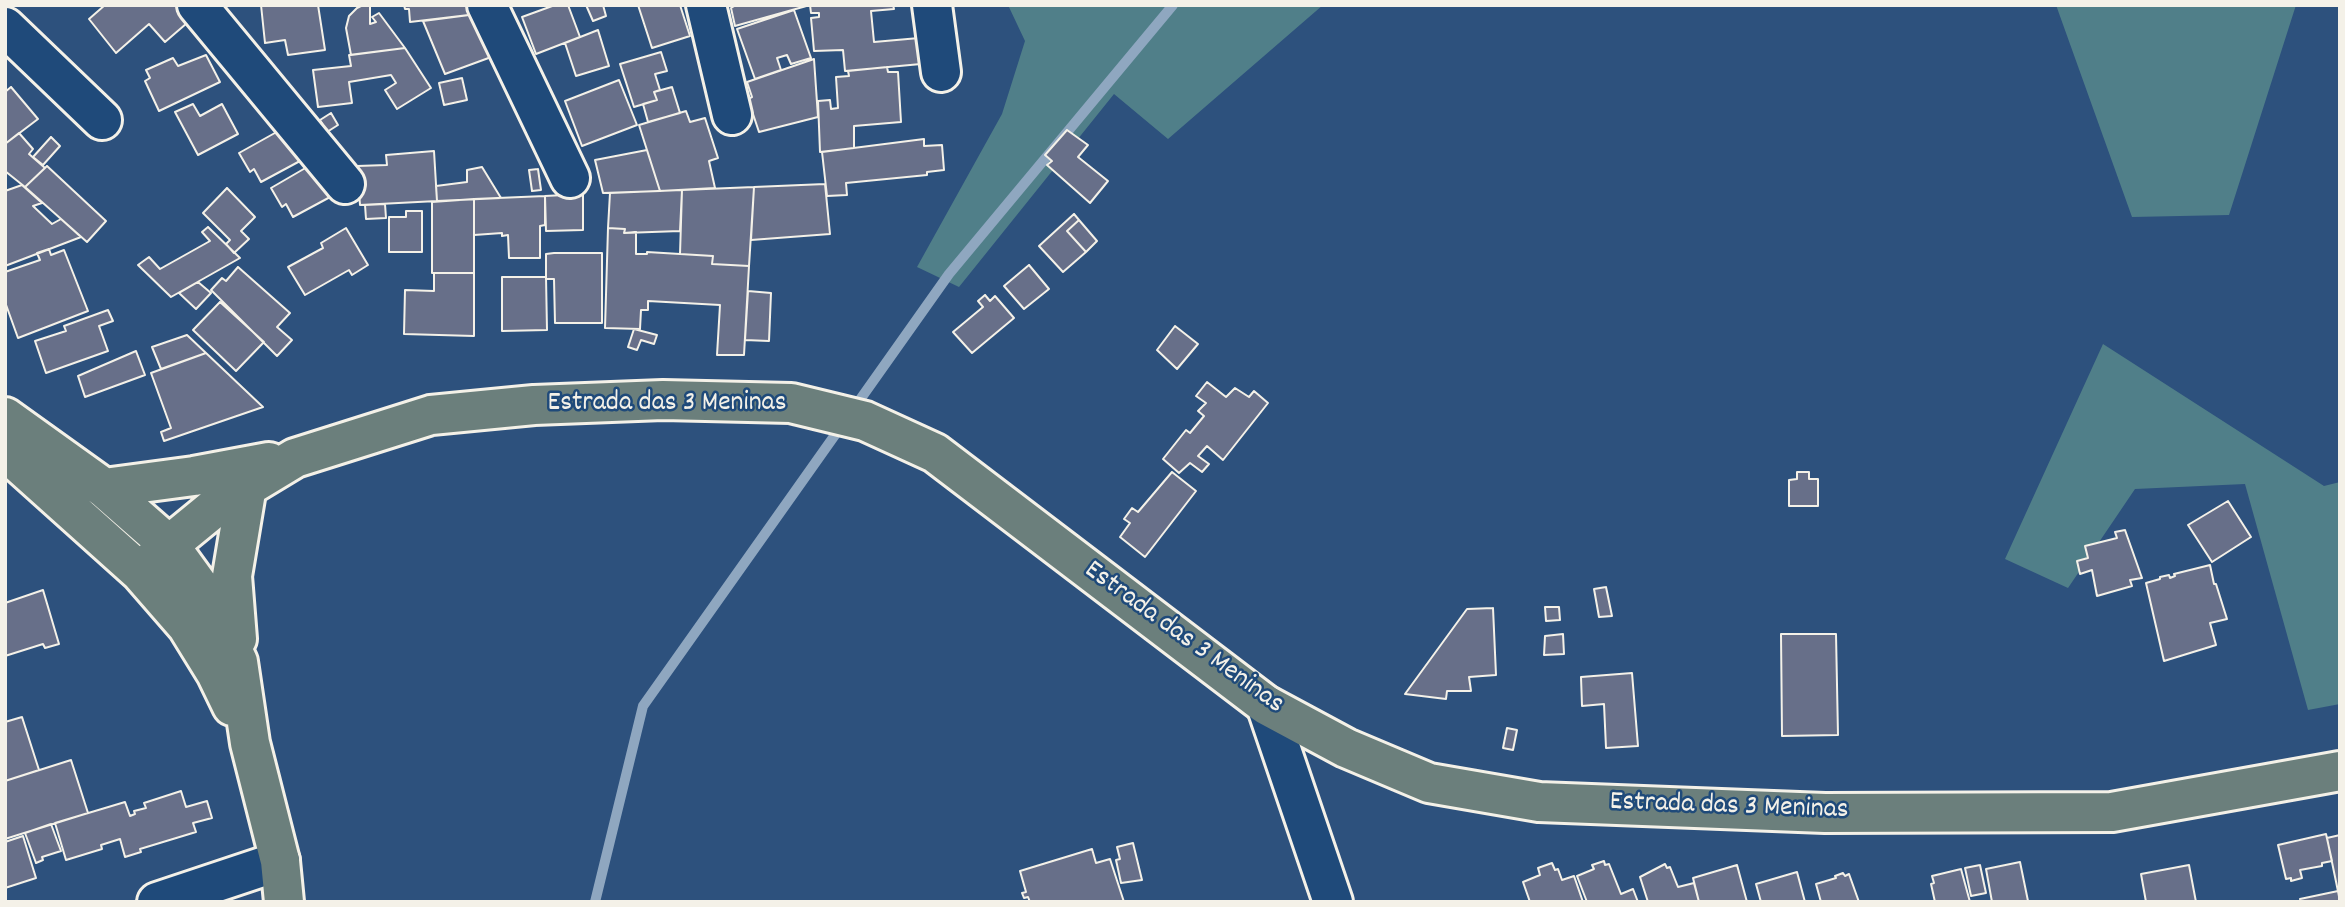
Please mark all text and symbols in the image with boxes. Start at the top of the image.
street label: Estrada das 3 Meninas [548,388,786,422]
street label: Estrada das 3 Meninas [1076,555,1290,723]
street label: Estrada das 3 Meninas [1609,787,1849,829]

